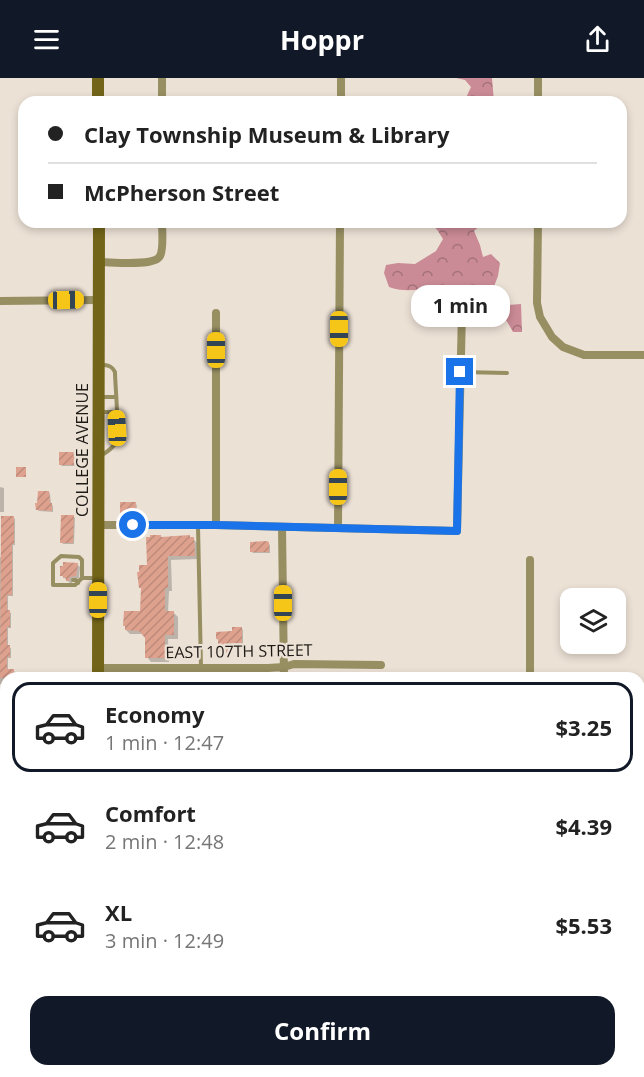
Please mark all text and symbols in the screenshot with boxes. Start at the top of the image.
text: Hoppr [280,21,364,58]
icon: menu [30,23,63,56]
icon: share [581,23,614,56]
text: Clay Township Museum & Library [84,119,450,149]
text: McPherson Street [84,177,279,207]
callout: 1 min [410,285,510,327]
car [48,291,84,309]
text: 1 min [433,292,488,319]
car [330,311,348,347]
car [207,332,225,368]
route end [446,358,473,385]
street label: COLLEGE AVENUE [71,383,93,517]
car [107,410,127,446]
car [329,469,347,505]
route start [119,511,146,538]
car [89,582,107,618]
car [274,585,292,621]
map controls [560,588,626,654]
button: layers [560,588,626,654]
street label: EAST 107TH STREET [165,639,313,663]
text: Economy [105,699,204,729]
icon: car [33,700,87,754]
text: $3.25 [555,712,612,742]
text: 1 min · 12:47 [105,729,224,756]
text: Comfort [105,798,196,828]
icon: car [33,799,87,853]
text: $4.39 [555,811,612,841]
text: 2 min · 12:48 [105,828,224,855]
text: XL [105,897,132,927]
icon: car [33,898,87,952]
text: $5.53 [555,910,612,940]
text: 3 min · 12:49 [105,927,224,954]
button: Confirm [30,996,615,1065]

